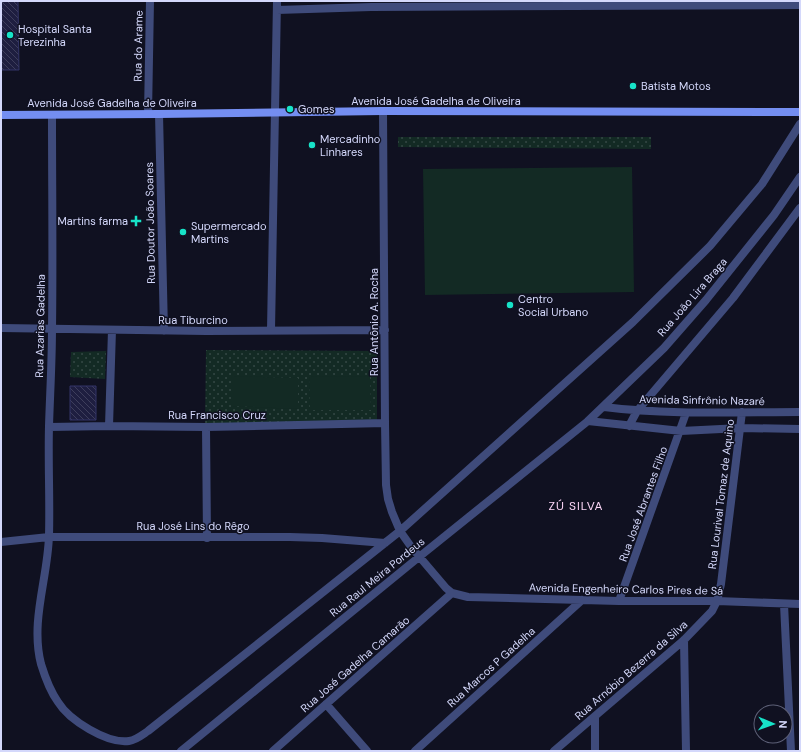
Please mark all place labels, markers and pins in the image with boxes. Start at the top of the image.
place label: Hospital Santa Terezinha [18,22,92,49]
marker: Hospital Santa Terezinha [5,30,15,40]
place label: Batista Motos [641,79,711,93]
marker: Batista Motos [628,81,638,91]
place label: Gomes [298,102,334,116]
marker: Gomes [285,104,295,114]
place label: Mercadinho Linhares [320,132,380,159]
marker: Mercadinho Linhares [307,140,317,150]
place label: Martins farma [58,214,128,228]
marker: Martins farma [131,216,141,226]
place label: Supermercado Martins [191,219,267,246]
marker: Supermercado Martins [178,227,188,237]
place label: Centro Social Urbano [518,292,588,319]
marker: Centro Social Urbano [505,300,515,310]

